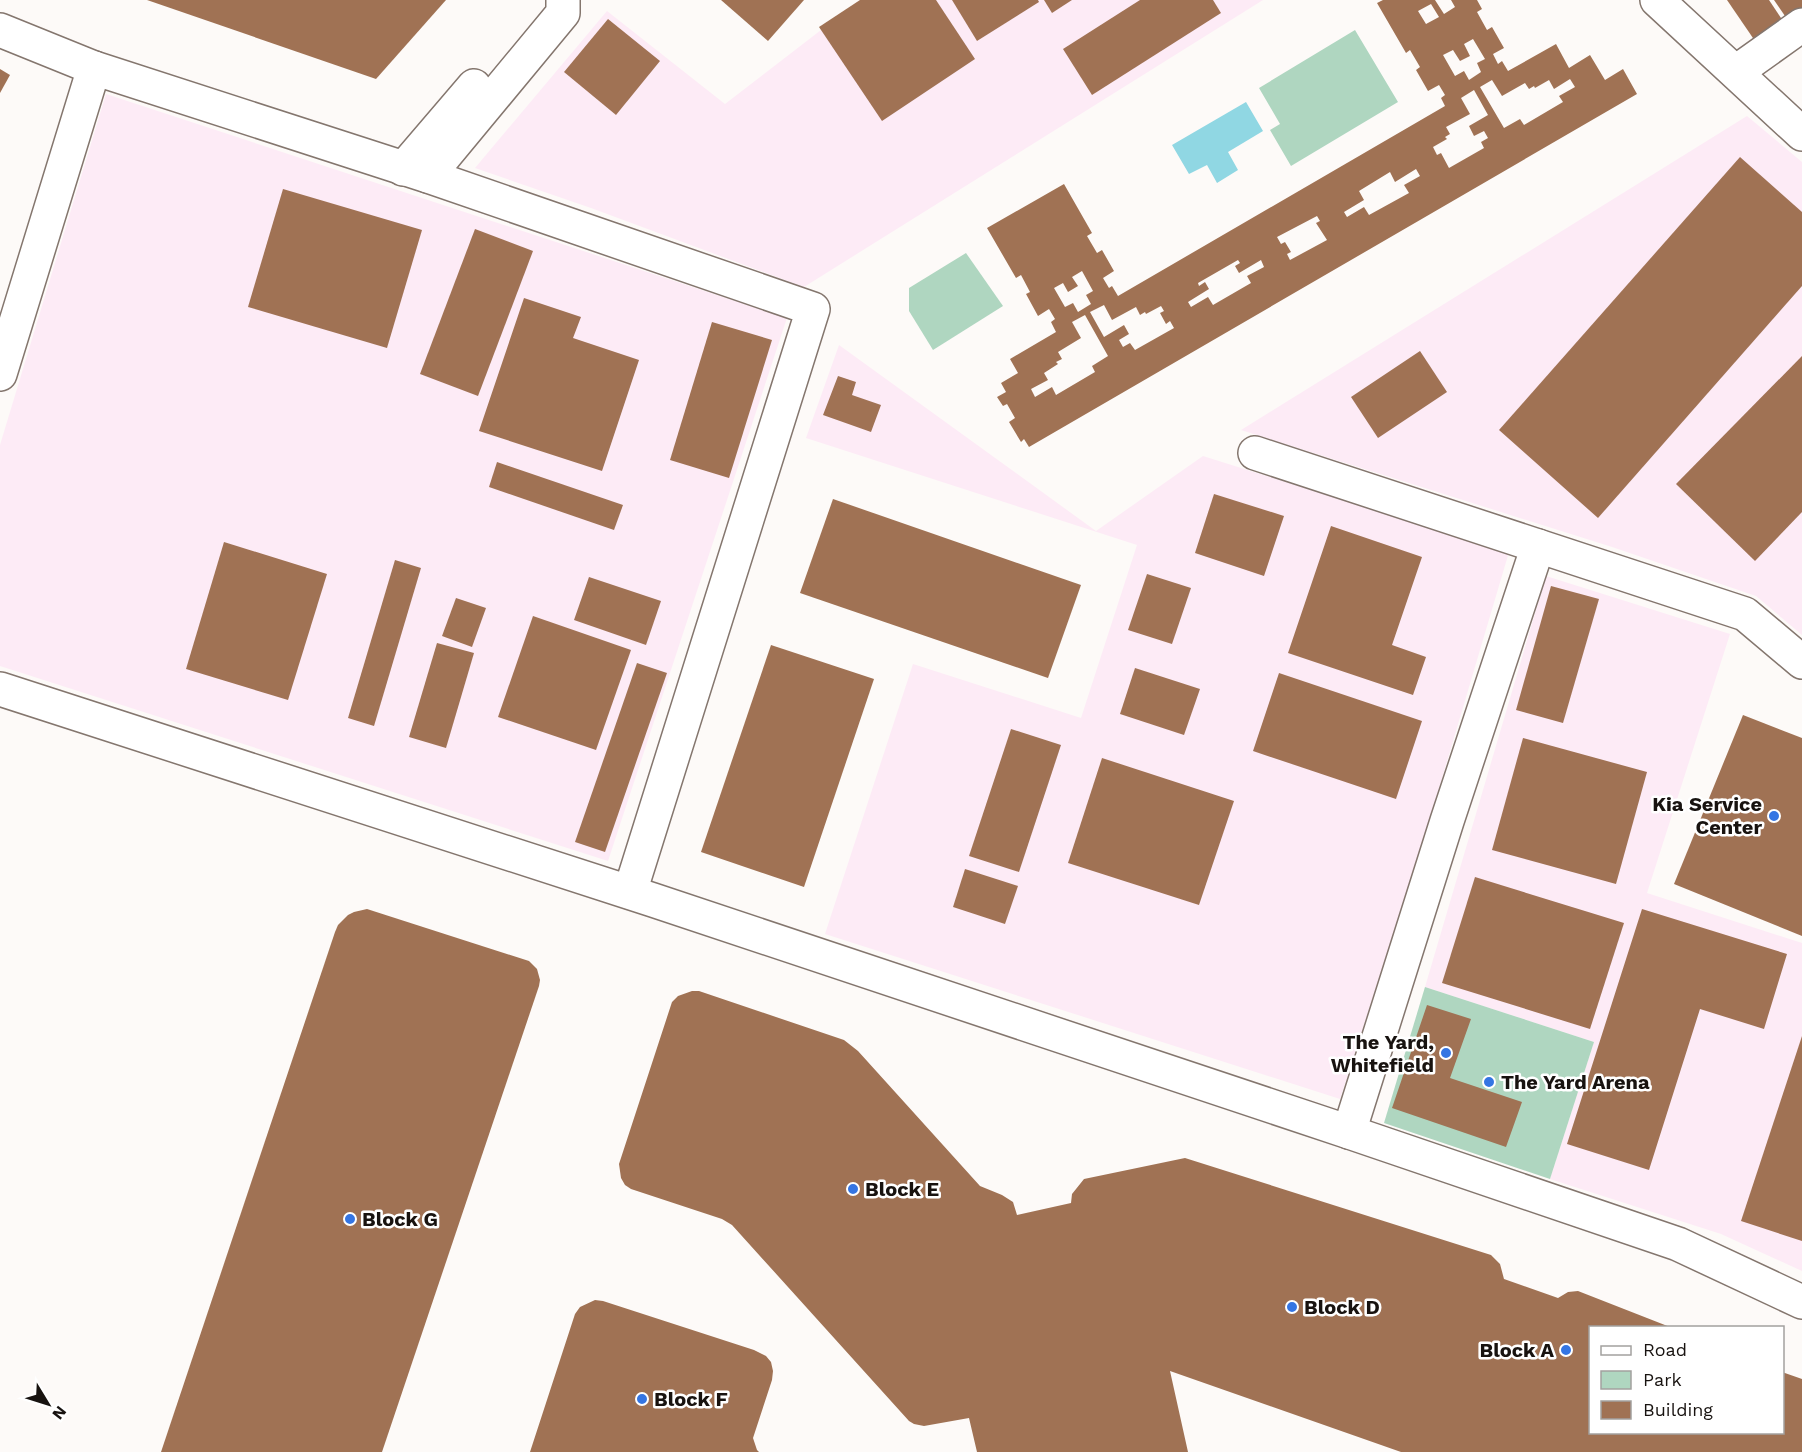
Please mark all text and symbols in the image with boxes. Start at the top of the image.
place label: Kia Service Center [1652,792,1762,839]
marker: Kia Service Center [1767,809,1781,823]
place label: The Yard, Whitefield [1331,1030,1434,1077]
marker: The Yard, Whitefield [1439,1046,1453,1060]
place label: The Yard Arena [1501,1070,1650,1094]
marker: The Yard Arena [1482,1075,1496,1089]
place label: Block E [865,1177,939,1201]
marker: Block E [846,1182,860,1196]
place label: Block G [362,1207,438,1231]
marker: Block G [343,1212,357,1226]
place label: Block D [1304,1295,1380,1319]
marker: Block D [1285,1300,1299,1314]
legend [1589,1326,1784,1434]
place label: Block A [1479,1338,1554,1362]
text: Road [1643,1339,1687,1360]
marker: Block A [1559,1343,1573,1357]
text: Park [1643,1369,1682,1390]
north arrow [18,1374,78,1434]
place label: Block F [654,1387,728,1411]
marker: Block F [635,1392,649,1406]
text: Building [1643,1399,1713,1420]
text: N [48,1402,71,1423]

